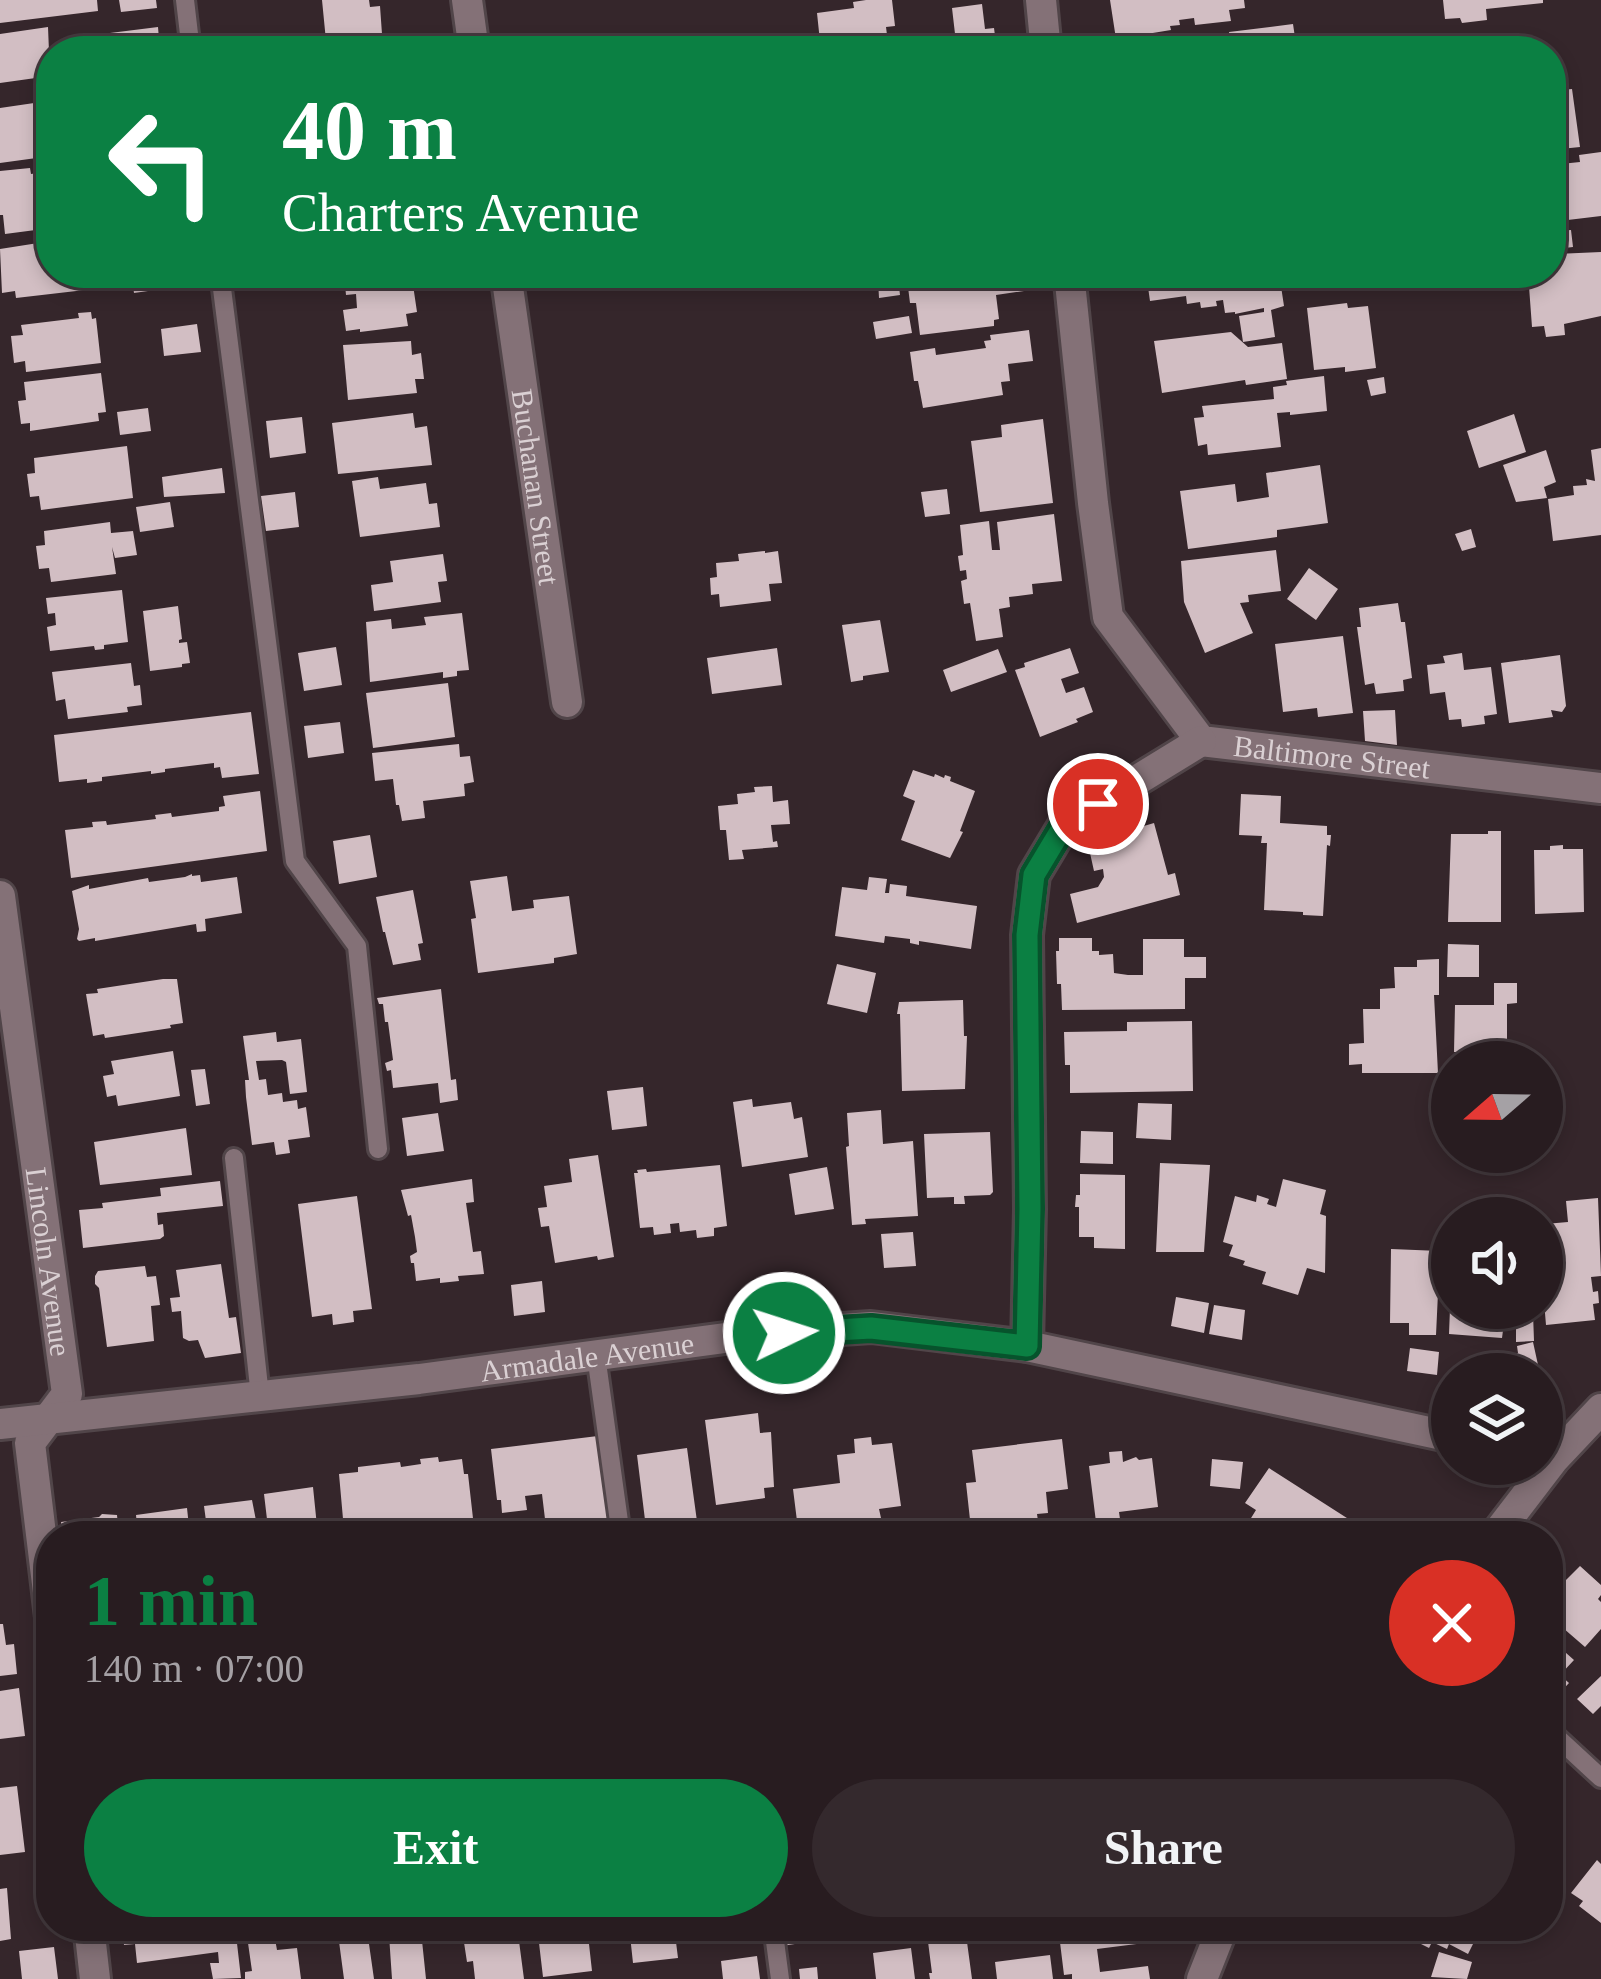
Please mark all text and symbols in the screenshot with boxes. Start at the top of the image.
icon: left [84,84,240,240]
text: 40 m [282,84,457,177]
text: Charters Avenue [282,183,639,243]
street label: Buchanan Street [506,387,567,588]
street label: Baltimore Street [1232,728,1433,784]
pin [1047,753,1149,855]
icon: arrive [1065,771,1131,837]
north arrow [1431,1041,1563,1173]
map controls [1431,1041,1563,1485]
street label: Lincoln Avenue [20,1165,78,1358]
button: sound [1431,1197,1563,1329]
position arrow [721,1270,847,1396]
street label: Armadale Avenue [478,1326,696,1387]
button: layers [1431,1353,1563,1485]
button: close [1389,1560,1515,1686]
text: 1 min [84,1561,258,1641]
text: 140 m · 07:00 [84,1647,304,1690]
button: Exit [84,1779,788,1917]
button: Share [812,1779,1515,1917]

